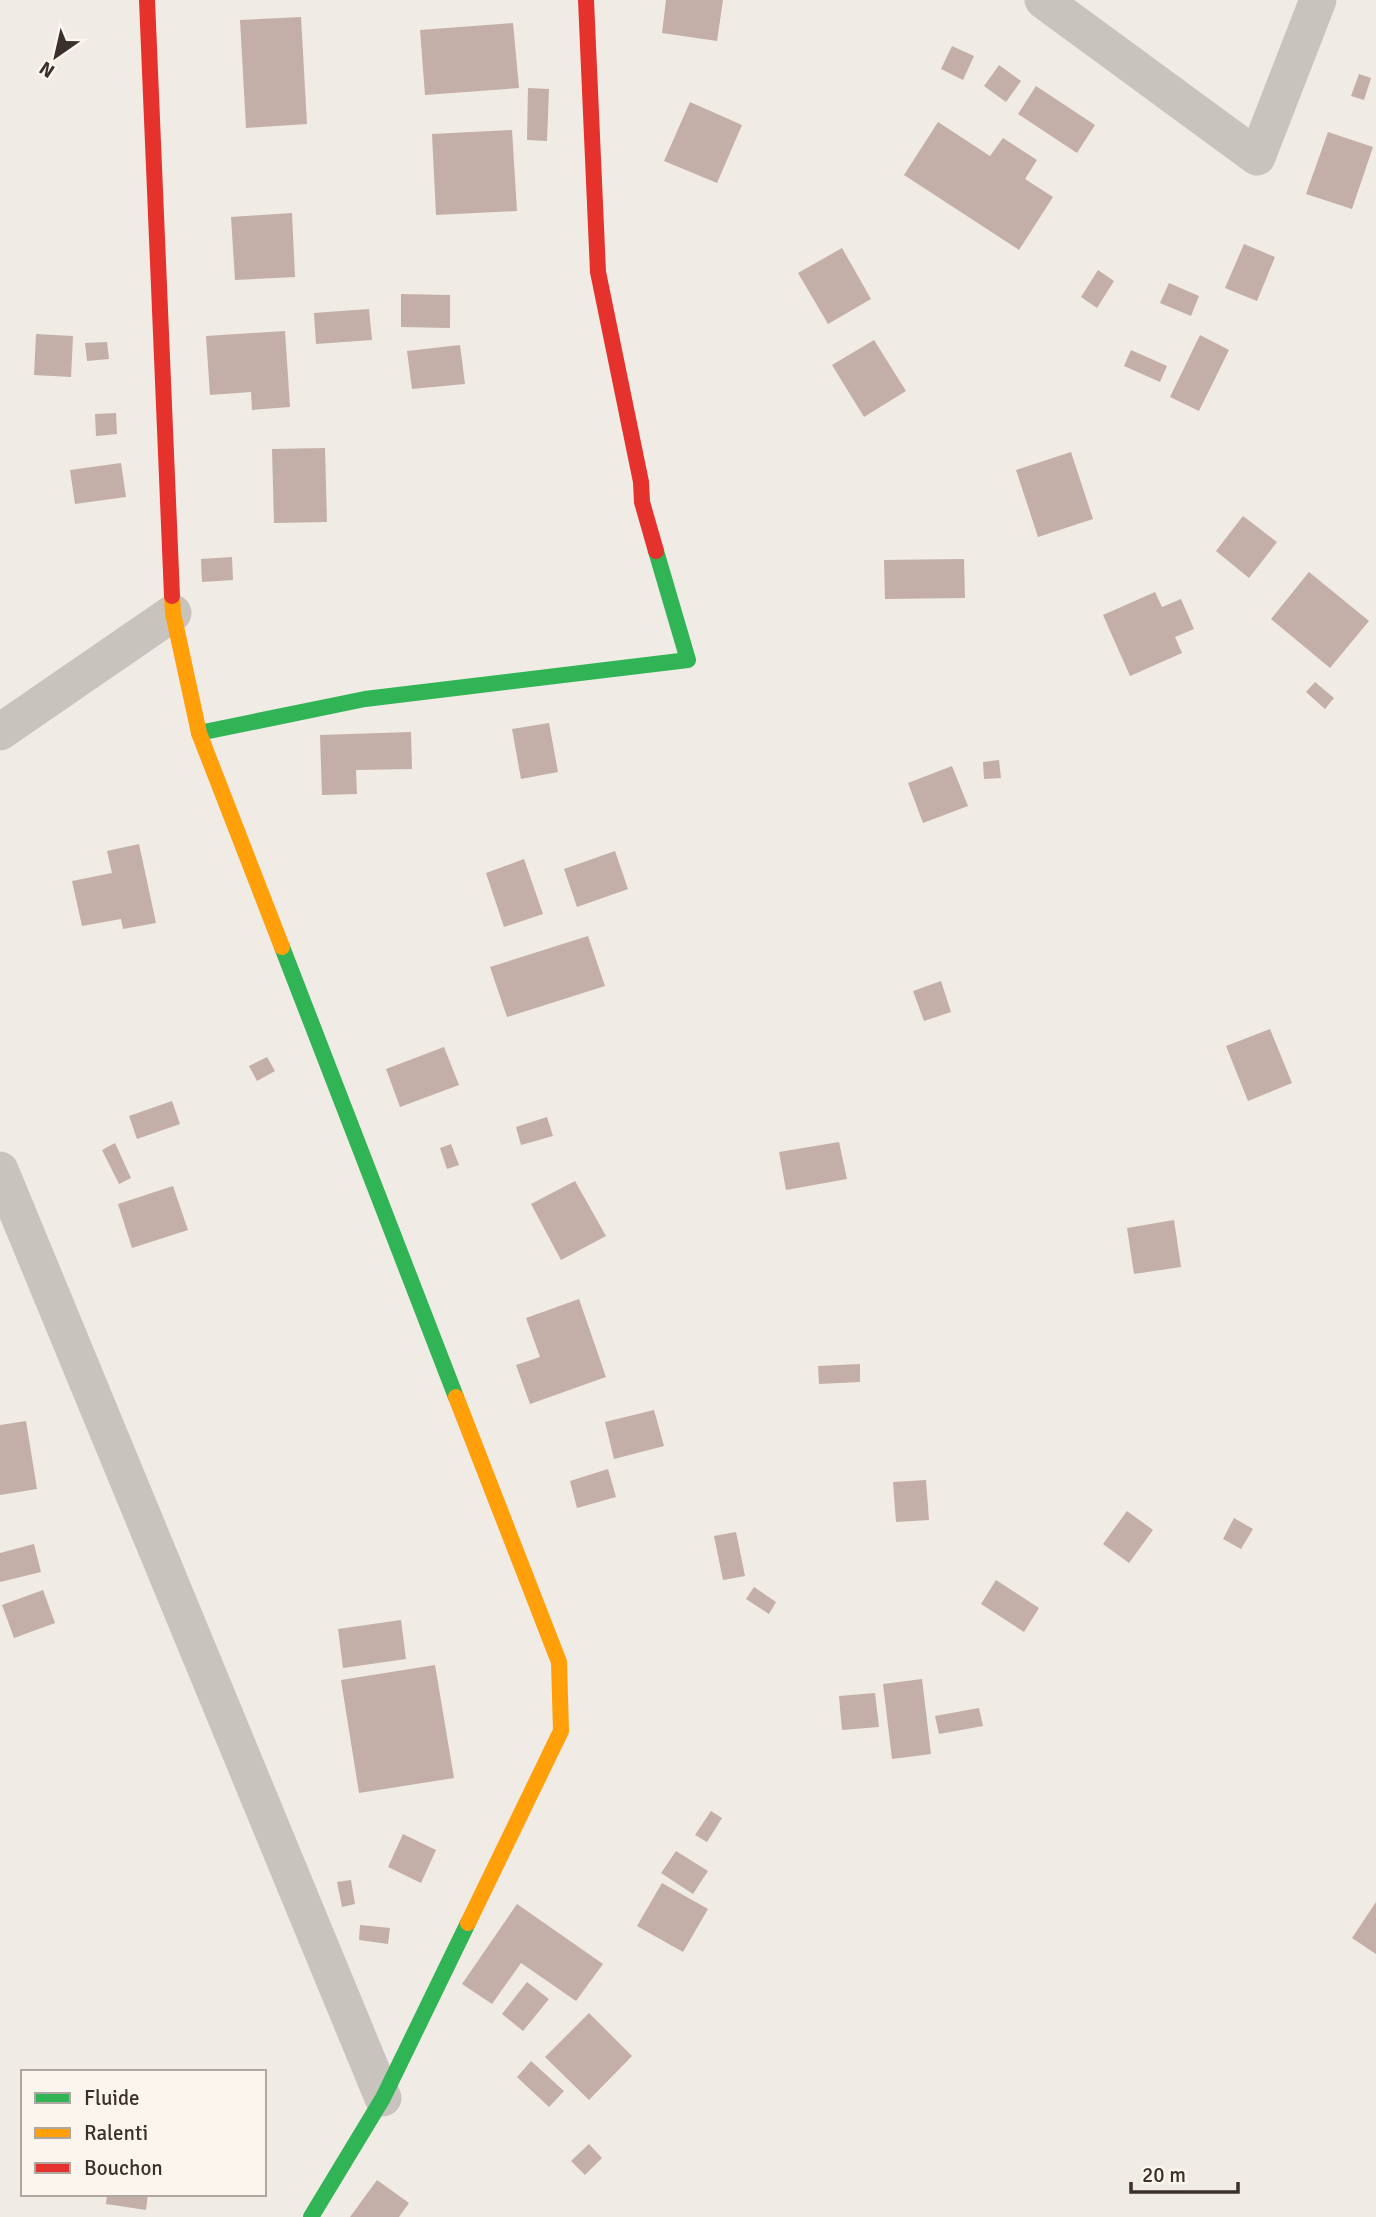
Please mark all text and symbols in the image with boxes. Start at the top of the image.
north arrow [21,21,91,91]
text: N [35,56,59,83]
legend [21,2070,266,2196]
text: Fluide [84,2085,140,2111]
text: Ralenti [84,2120,148,2146]
scale bar [1131,2150,1238,2194]
text: Bouchon [84,2155,163,2181]
text: 20 m [1142,2162,1186,2188]

